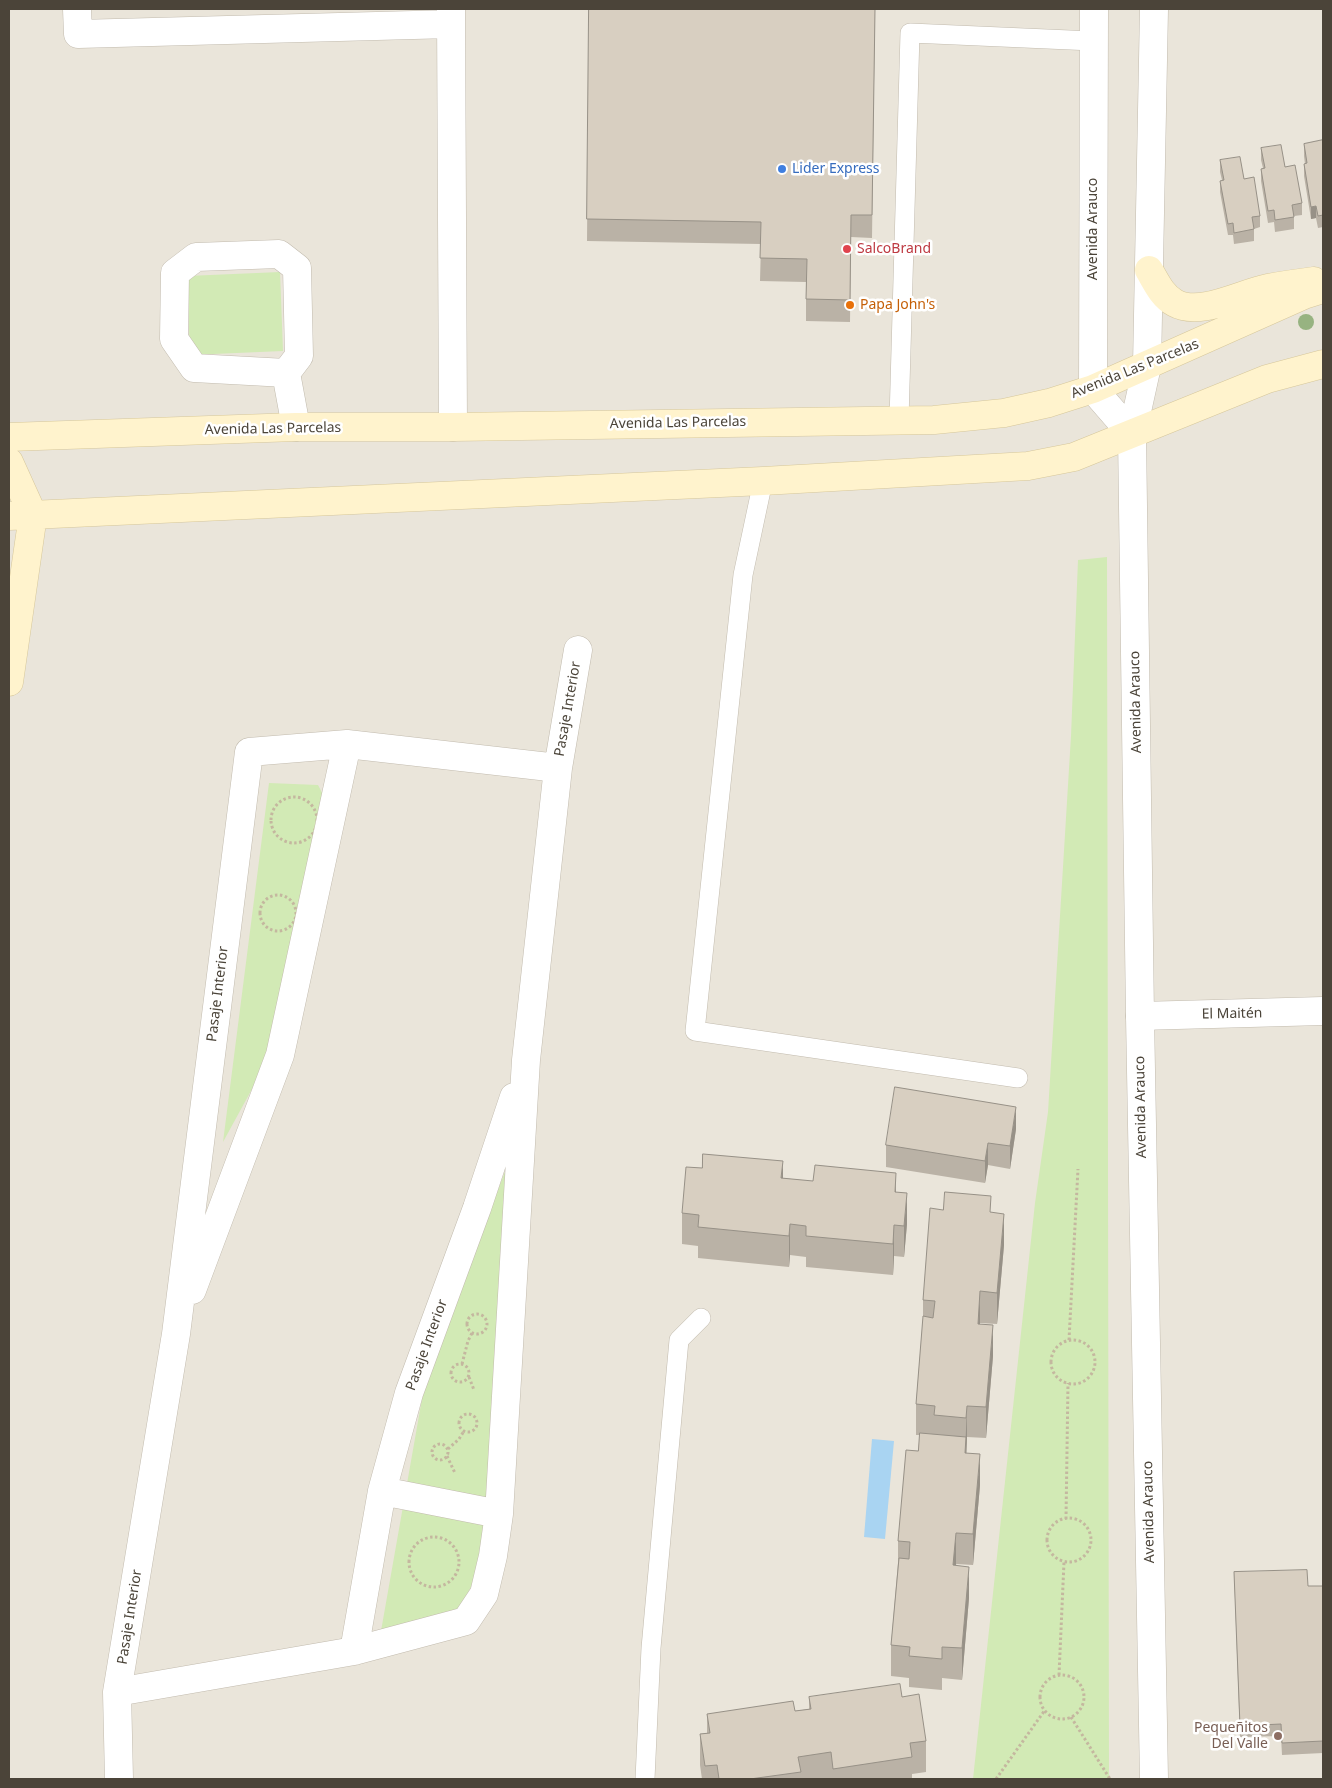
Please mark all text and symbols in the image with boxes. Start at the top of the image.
place label: Lider Express [792,161,879,177]
marker: Lider Express [776,163,788,175]
street label: Avenida Arauco [1085,178,1101,280]
place label: SalcoBrand [857,241,931,257]
marker: SalcoBrand [841,243,853,255]
place label: Papa John's [860,297,935,313]
marker: Papa John's [844,299,856,311]
street label: Avenida Las Parcelas [1069,336,1201,402]
street label: Avenida Las Parcelas [610,413,746,433]
street label: Avenida Las Parcelas [205,419,341,439]
street label: Avenida Arauco [1127,651,1145,753]
street label: Pasaje Interior [551,660,585,758]
street label: Pasaje Interior [204,945,232,1043]
street label: El Maitén [1201,1005,1263,1023]
street label: Avenida Arauco [1132,1056,1150,1158]
street label: Pasaje Interior [403,1297,451,1393]
street label: Avenida Arauco [1140,1461,1158,1563]
street label: Pasaje Interior [114,1568,146,1666]
place label: Pequeñitos Del Valle [1194,1720,1268,1752]
marker: Pequeñitos Del Valle [1272,1730,1284,1742]

